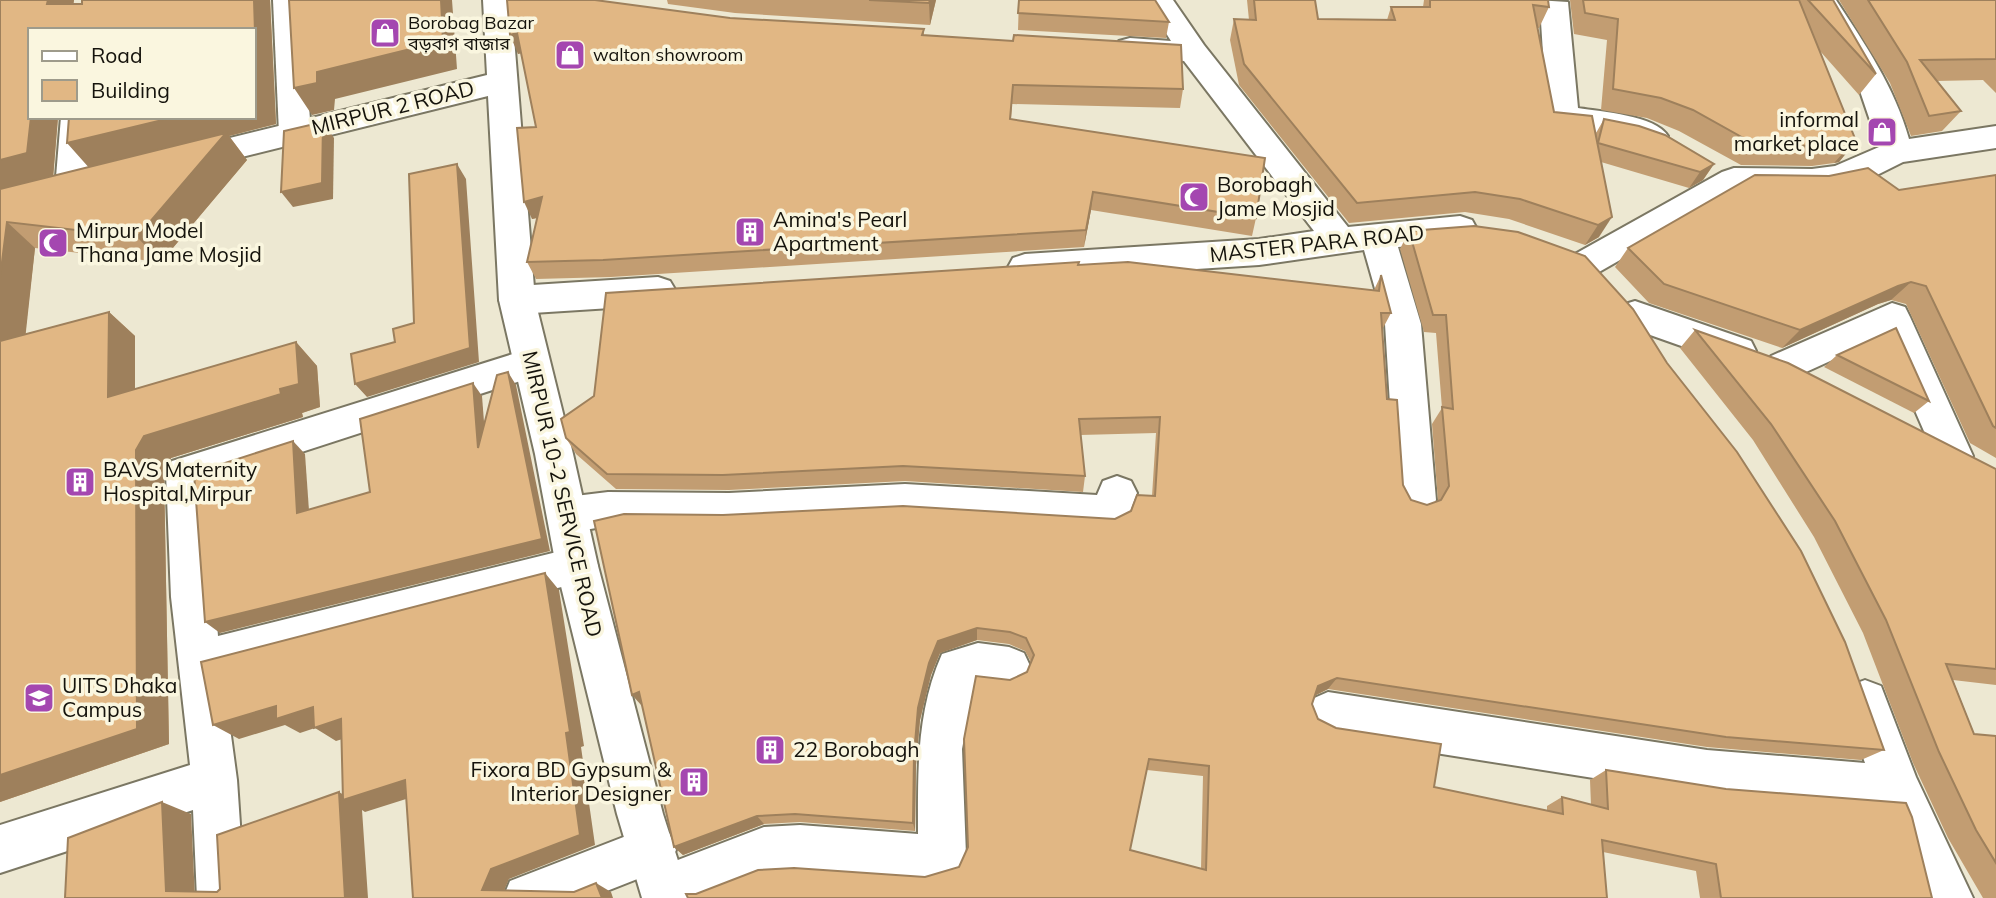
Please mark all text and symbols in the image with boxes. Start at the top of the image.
place label: Borobag Bazar বড়বাগ বাজার [407,11,534,55]
shop icon: Borobag Bazar বড়বাগ বাজার [368,16,402,50]
legend [28,28,256,119]
shop icon: walton showroom [553,38,587,72]
text: Road [91,42,142,68]
place label: walton showroom [593,43,743,66]
street label: MIRPUR 2 ROAD [309,74,477,140]
text: Building [91,77,170,103]
place label: informal market place [1734,106,1859,156]
shop icon: informal market place [1865,115,1899,149]
place label: Borobagh Jame Mosjid [1217,171,1335,221]
mosque icon: Borobagh Jame Mosjid [1177,180,1211,214]
place label: Amina's Pearl Apartment [773,206,907,256]
building icon: Amina's Pearl Apartment [733,215,767,249]
place label: Mirpur Model Thana Jame Mosjid [76,217,262,267]
street label: MASTER PARA ROAD [1208,219,1425,267]
mosque icon: Mirpur Model Thana Jame Mosjid [36,226,70,260]
street label: MIRPUR 10-2 SERVICE ROAD [517,348,609,639]
place label: BAVS Maternity Hospital,Mirpur [103,456,257,506]
building icon: BAVS Maternity Hospital,Mirpur [63,465,97,499]
place label: UITS Dhaka Campus [62,672,177,722]
school or university icon: UITS Dhaka Campus [22,681,56,715]
building icon: 22 Borobagh [753,733,787,767]
place label: 22 Borobagh [793,736,920,762]
place label: Fixora BD Gypsum & Interior Designer [471,756,672,806]
building icon: Fixora BD Gypsum & Interior Designer [677,765,711,799]

